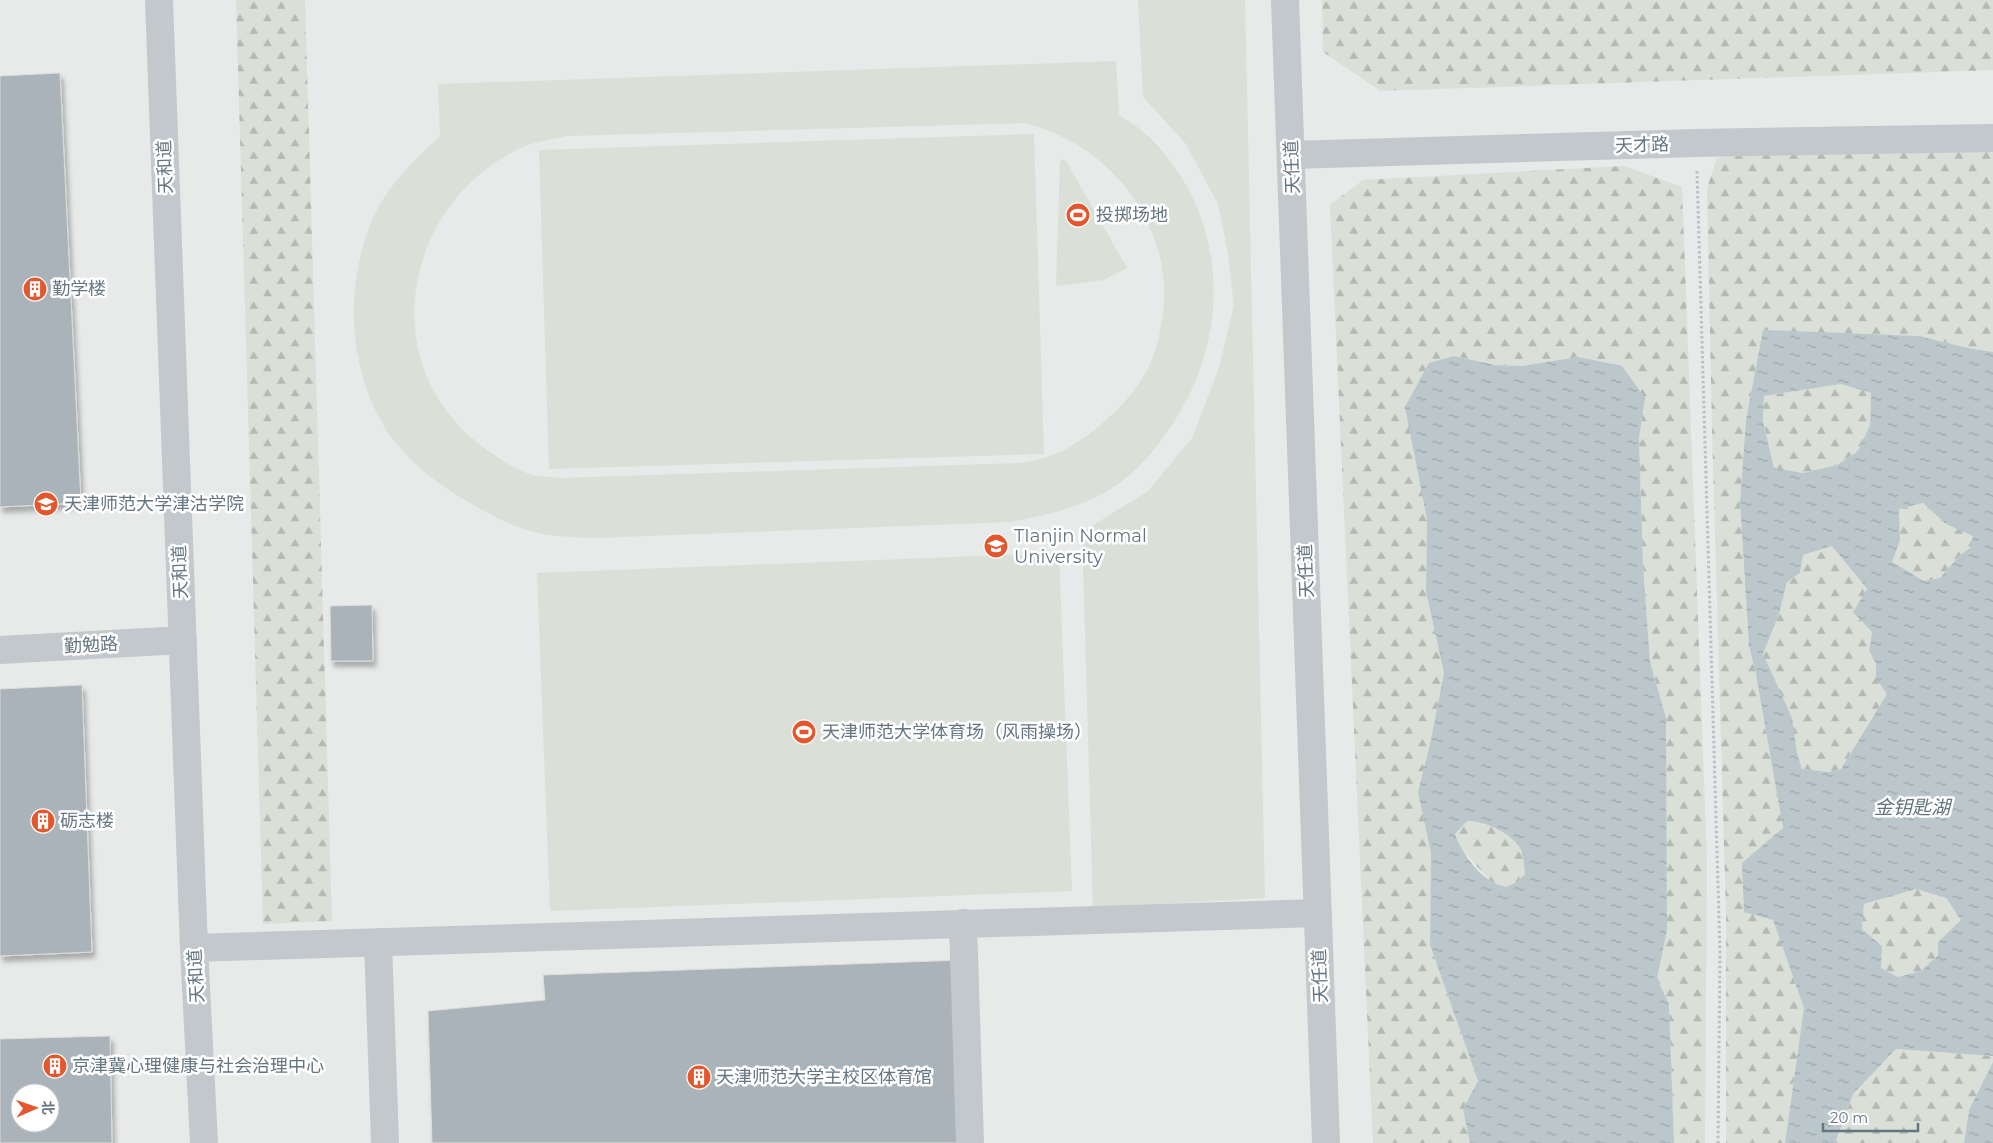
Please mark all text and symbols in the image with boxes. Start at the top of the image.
street label: 天才路 [1615,133,1669,157]
street label: 天和道 [153,140,177,194]
street label: 天任道 [1280,140,1304,194]
sports icon: 投掷场地 [1065,202,1091,228]
place label: 投掷场地 [1096,204,1168,226]
building icon: 勤学楼 [22,276,48,302]
place label: 勤学楼 [52,278,106,300]
school or university icon: 天津师范大学津沽学院 [33,491,59,517]
place label: 天津师范大学津沽学院 [64,493,244,515]
place label: TIanjin Normal University [1014,525,1147,568]
school or university icon: TIanjin Normal University [983,533,1009,559]
street label: 天任道 [1294,544,1318,598]
street label: 天和道 [168,545,192,599]
street label: 勤勉路 [63,633,119,657]
sports icon: 天津师范大学体育场（风雨操场） [791,719,817,745]
place label: 天津师范大学体育场（风雨操场） [822,721,1092,743]
water label: 金钥匙湖 [1874,796,1953,819]
building icon: 砺志楼 [30,808,56,834]
place label: 砺志楼 [60,810,114,832]
street label: 天和道 [184,948,208,1004]
street label: 天任道 [1308,949,1332,1003]
building icon: 京津冀心理健康与社会治理中心 [42,1053,68,1079]
place label: 京津冀心理健康与社会治理中心 [72,1055,324,1077]
building icon: 天津师范大学主校区体育馆 [686,1064,712,1090]
place label: 天津师范大学主校区体育馆 [716,1066,932,1088]
north arrow [10,1083,60,1133]
text: 北 [39,1100,57,1115]
scale bar [1823,1100,1918,1132]
text: 20 m [1830,1108,1868,1127]

